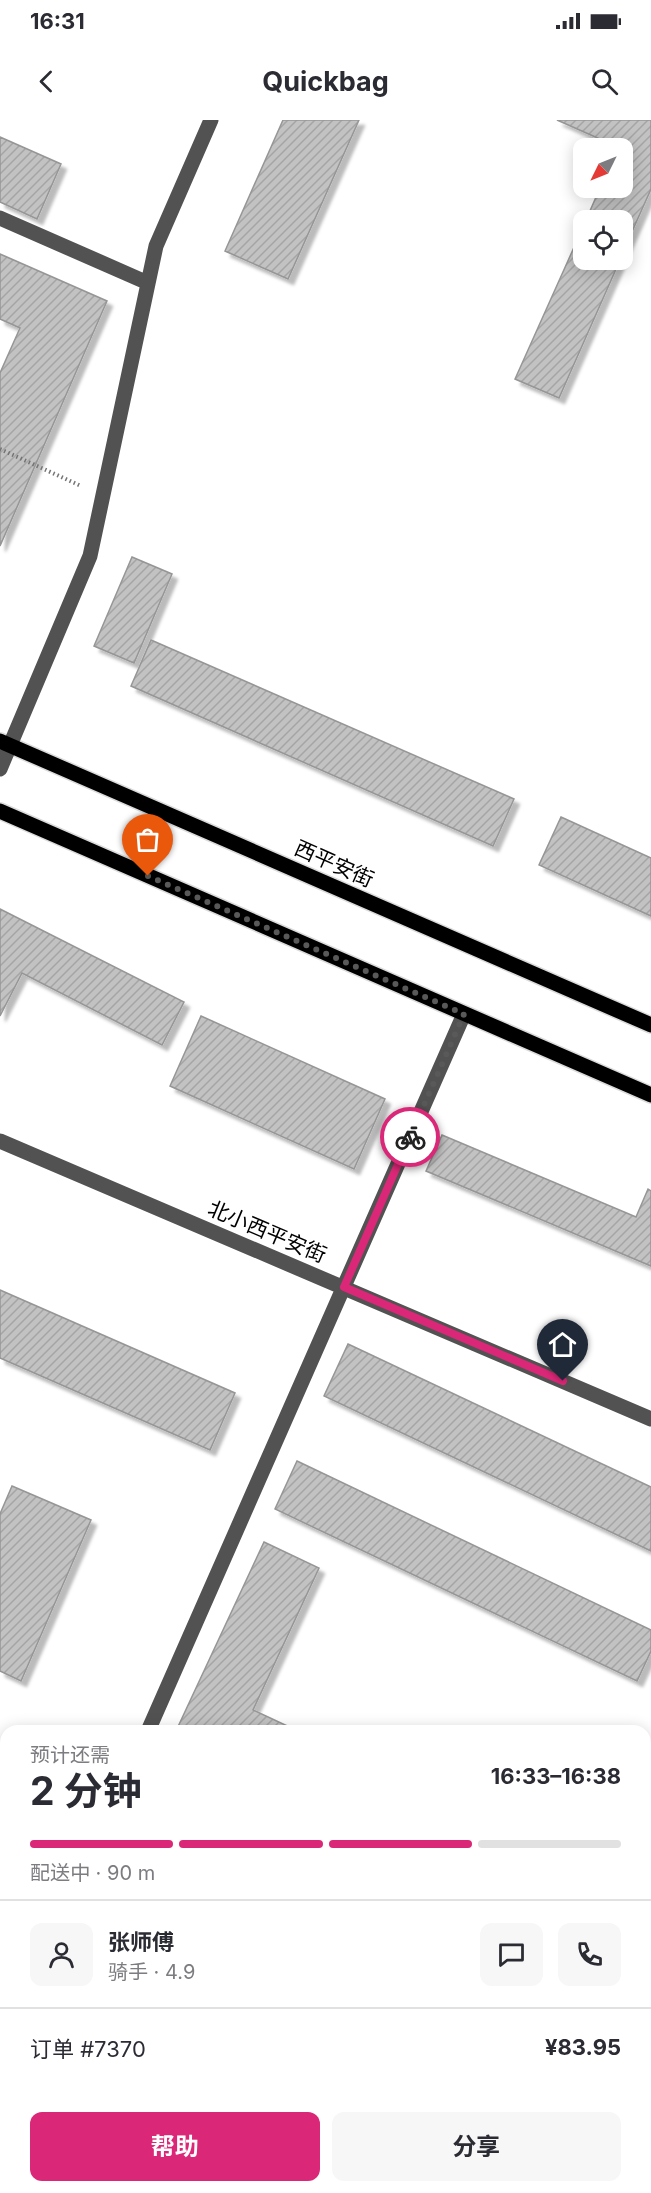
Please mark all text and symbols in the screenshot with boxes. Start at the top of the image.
text: 16:31 [30,8,85,34]
icon: back [30,65,63,98]
text: Quickbag [262,65,389,98]
icon: search [588,65,621,98]
north arrow [573,138,633,198]
map controls [573,138,633,270]
button: locate [573,210,633,270]
pin [122,814,173,876]
icon: bag [131,823,164,856]
street label: 西平安街 [291,835,378,892]
courier [380,1107,440,1167]
icon: bike [394,1121,427,1154]
street label: 北小西平安街 [204,1195,330,1268]
pin [537,1319,588,1381]
icon: home [546,1328,579,1361]
text: 预计还需 [30,1743,110,1767]
text: 16:33–16:38 [491,1763,621,1789]
text: 2 分钟 [30,1767,142,1814]
text: 配送中 · 90 m [30,1861,155,1885]
button: person [30,1923,93,1986]
button: chat [480,1923,543,1986]
button: phone [558,1923,621,1986]
text: 张师傅 [108,1929,174,1955]
text: 骑手 · 4.9 [108,1960,195,1984]
text: ¥83.95 [545,2034,621,2060]
text: 订单 #7370 [30,2036,146,2062]
button: 帮助 [30,2112,320,2181]
button: 分享 [332,2112,621,2181]

